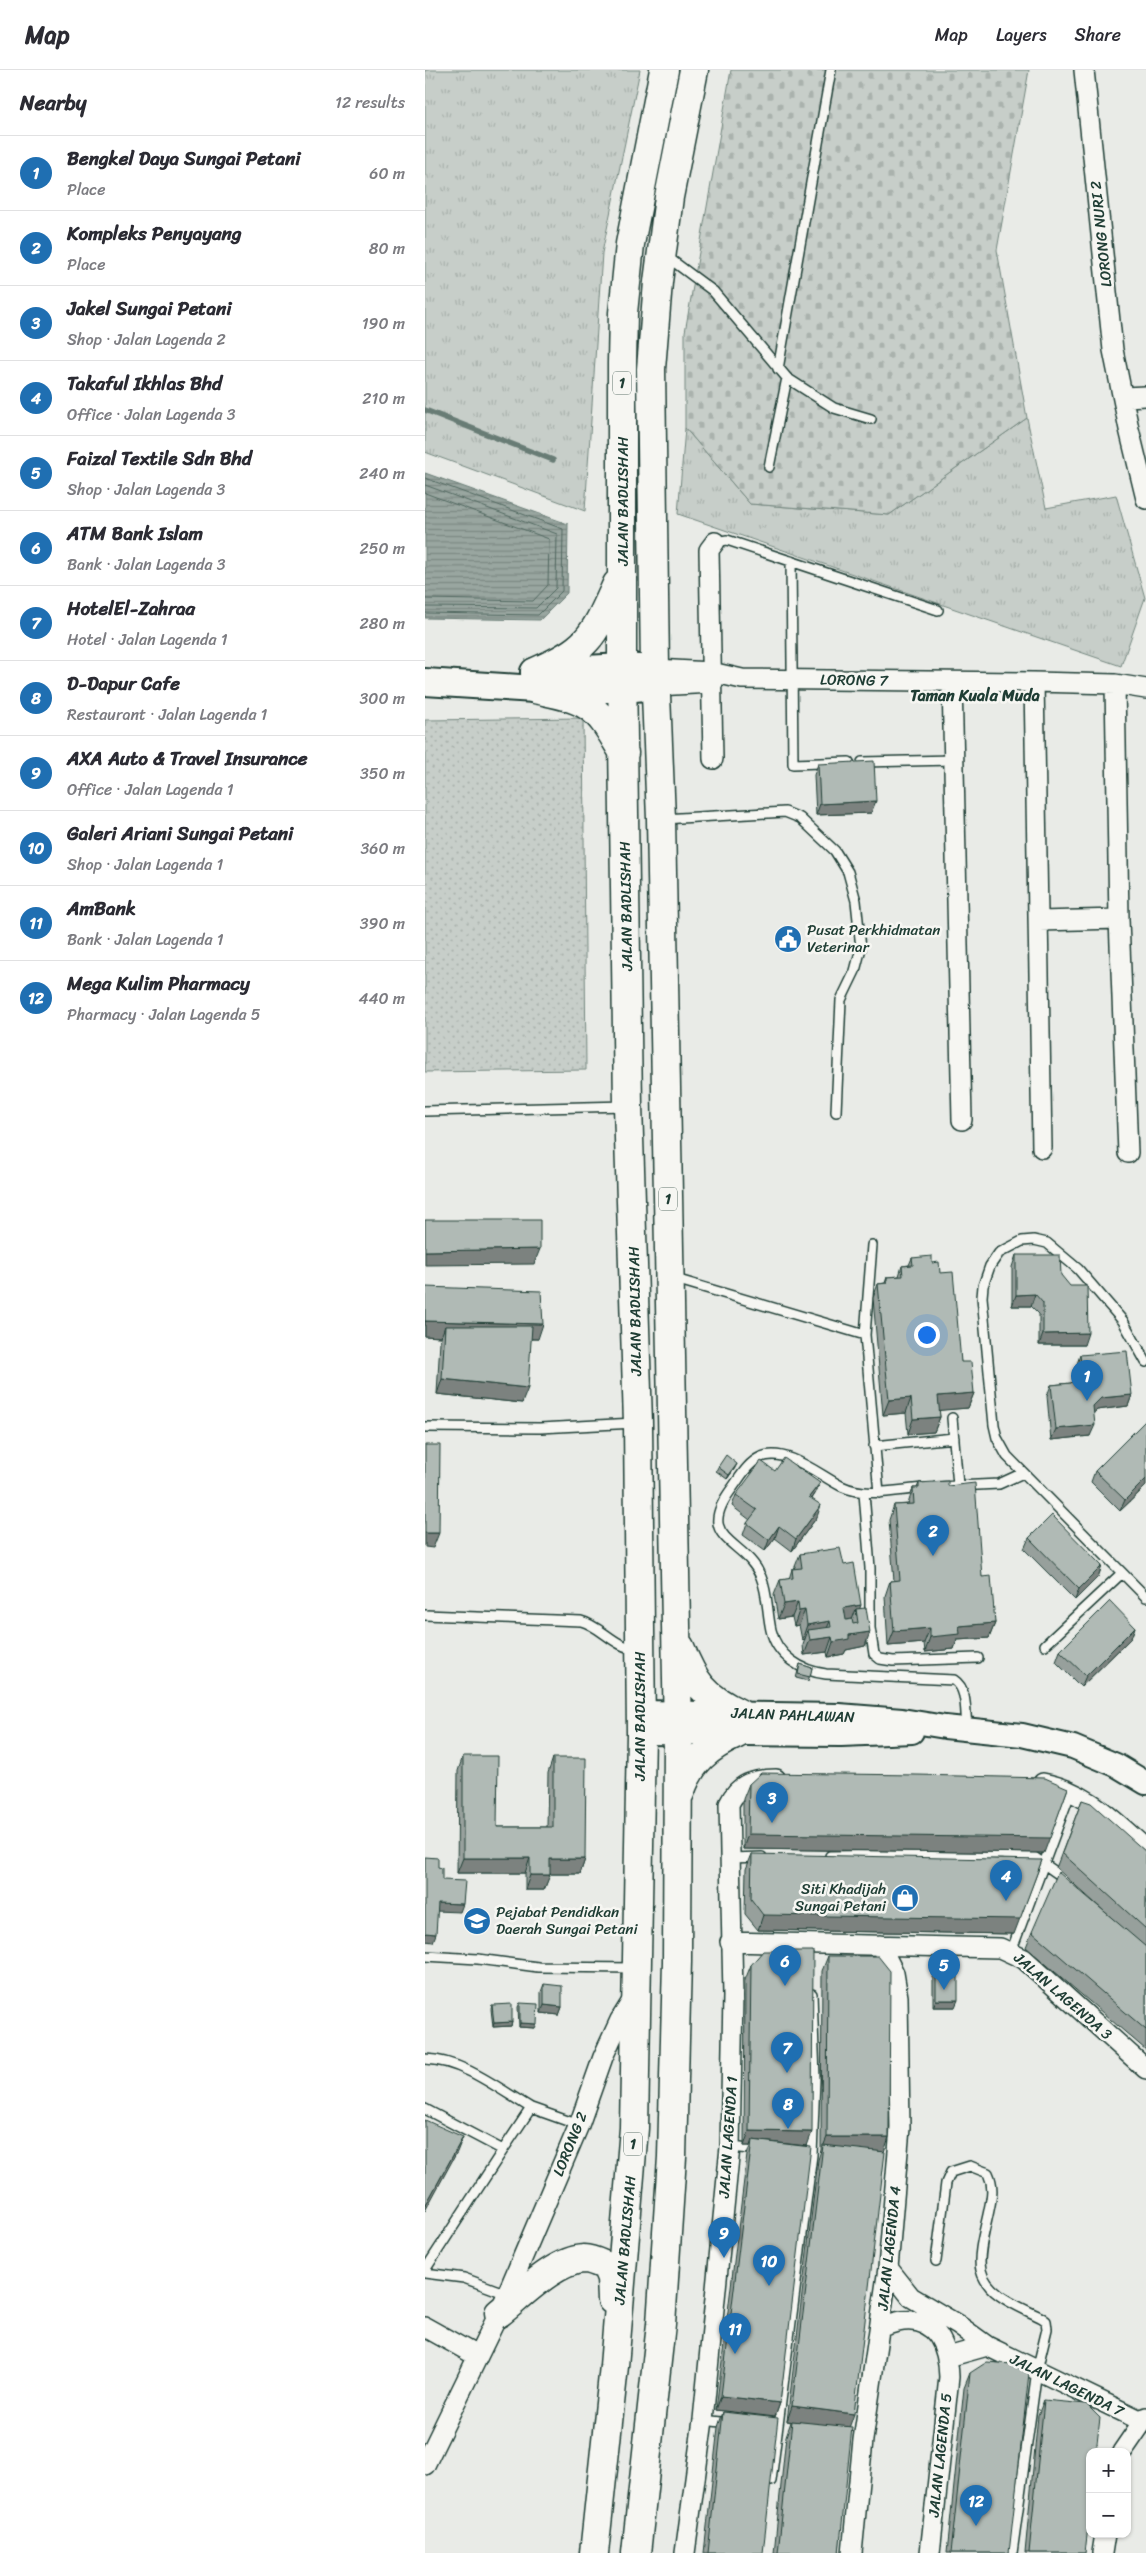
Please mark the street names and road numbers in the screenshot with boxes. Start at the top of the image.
street label: LORONG NURI 2 [1082,179,1120,288]
road number: 1 [613,372,631,394]
street label: JALAN BADLISHAH [610,436,636,567]
street label: LORONG 7 [820,666,890,694]
street label: JALAN BADLISHAH [612,841,640,972]
road number: 1 [659,1188,677,1210]
street label: JALAN BADLISHAH [621,1246,649,1377]
street label: JALAN BADLISHAH [627,1651,653,1782]
street label: JALAN PAHLAWAN [730,1700,856,1730]
street label: JALAN LAGENDA 3 [1007,1945,1118,2046]
street label: JALAN LAGENDA 1 [711,2075,745,2200]
street label: LORONG 2 [545,2107,595,2180]
road number: 1 [624,2132,642,2156]
street label: JALAN BADLISHAH [606,2174,644,2307]
street label: JALAN LAGENDA 4 [869,2185,908,2312]
street label: JALAN LAGENDA 7 [1005,2346,1130,2425]
street label: JALAN LAGENDA 5 [920,2392,959,2519]

